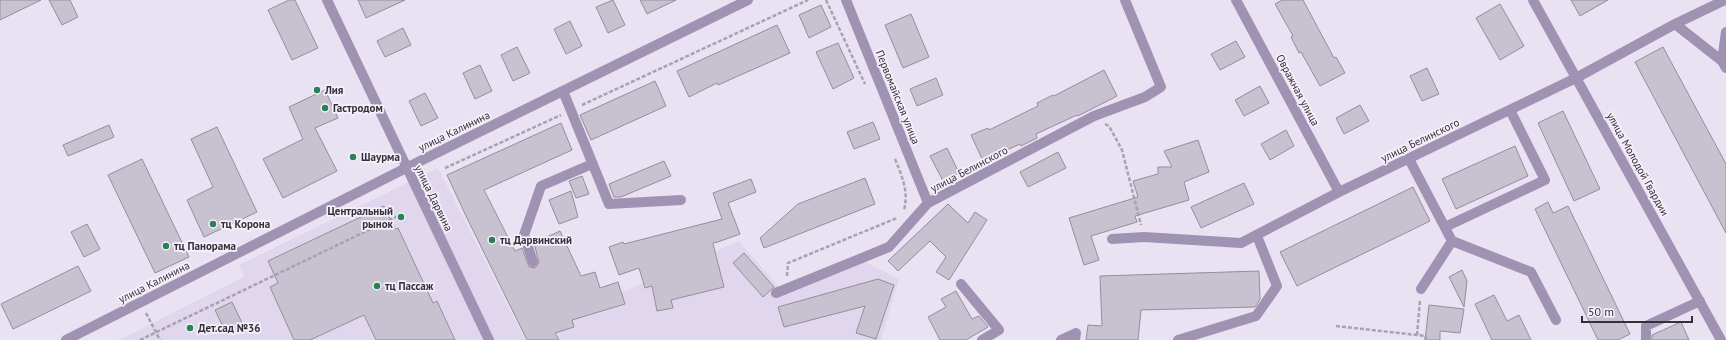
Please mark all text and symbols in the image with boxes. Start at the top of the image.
street label: Первомайская улица [873,48,923,146]
street label: Овражная улица [1273,52,1323,128]
place label: Лия [324,83,343,97]
marker: Лия [312,85,322,95]
place label: Гастродом [333,101,383,115]
marker: Гастродом [320,103,330,113]
street label: улица Калинина [416,108,492,154]
street label: улица Молодой Гвардии [1604,110,1672,218]
street label: улица Белинского [1378,115,1462,165]
street label: улица Белинского [928,143,1010,195]
place label: Шаурма [361,150,400,164]
marker: Шаурма [348,152,358,162]
street label: улица Дарвина [412,162,456,234]
place label: Центральный рынок [328,204,394,231]
marker: Центральный рынок [396,212,406,222]
place label: тц Корона [221,217,270,231]
marker: тц Корона [208,219,218,229]
place label: тц Дарвинский [500,233,572,247]
marker: тц Дарвинский [487,235,497,245]
place label: тц Панорама [174,239,236,253]
marker: тц Панорама [161,241,171,251]
street label: улица Калинина [116,258,192,306]
place label: тц Пассаж [385,279,434,293]
marker: тц Пассаж [372,281,382,291]
scale bar [1582,298,1692,324]
text: 50 m [1588,304,1614,319]
place label: Дет.сад №36 [198,321,261,335]
marker: Дет.сад №36 [185,323,195,333]

